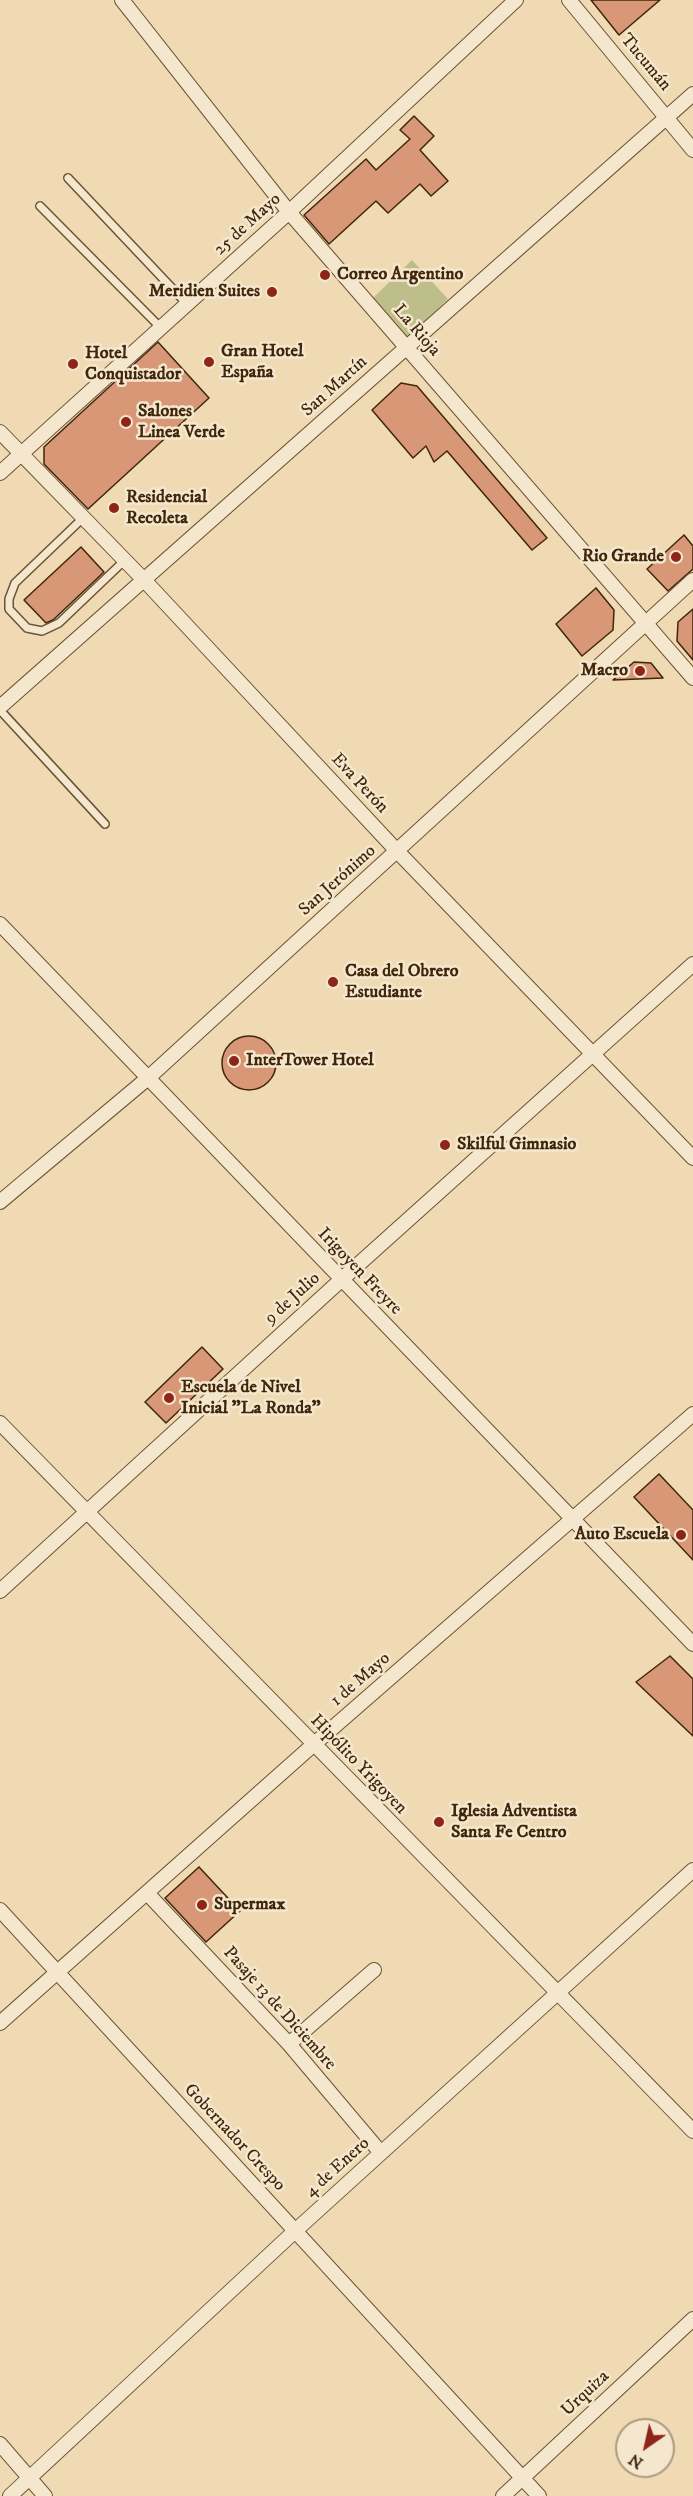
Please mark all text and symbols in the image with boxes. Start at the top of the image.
street label: Tucumán [615,30,675,96]
street label: 25 de Mayo [210,189,286,261]
place label: Correo Argentino [337,264,463,286]
marker: Correo Argentino [318,268,332,282]
place label: Meridien Suites [149,281,260,303]
marker: Meridien Suites [265,285,279,299]
street label: La Rioja [388,301,444,361]
place label: Gran Hotel España [221,341,303,384]
place label: Hotel Conquistador [85,343,181,386]
street label: San Martín [298,352,372,422]
marker: Gran Hotel España [202,355,216,369]
marker: Hotel Conquistador [66,357,80,371]
place label: Salones Linea Verde [138,401,225,444]
marker: Salones Linea Verde [119,415,133,429]
place label: Residencial Recoleta [126,487,207,530]
marker: Residencial Recoleta [107,501,121,515]
place label: Rio Grande [582,546,664,568]
marker: Rio Grande [669,550,683,564]
place label: Macro [581,660,628,682]
marker: Macro [633,664,647,678]
street label: Eva Perón [326,749,392,819]
street label: San Jerónimo [295,841,381,921]
place label: Casa del Obrero Estudiante [345,961,459,1004]
marker: Casa del Obrero Estudiante [326,975,340,989]
place label: InterTower Hotel [246,1050,374,1072]
marker: InterTower Hotel [227,1054,241,1068]
place label: Skilful Gimnasio [457,1134,576,1156]
marker: Skilful Gimnasio [438,1138,452,1152]
street label: Irigoyen Freyre [312,1224,406,1320]
street label: 9 de Julio [261,1268,325,1330]
place label: Escuela de Nivel Inicial "La Ronda" [181,1377,321,1420]
marker: Escuela de Nivel Inicial "La Ronda" [162,1391,176,1405]
place label: Auto Escuela [575,1524,669,1546]
marker: Auto Escuela [674,1528,688,1542]
street label: 1 de Mayo [327,1648,395,1712]
street label: Hipólito Yrigoyen [305,1711,411,1819]
place label: Iglesia Adventista Santa Fe Centro [451,1801,577,1844]
marker: Iglesia Adventista Santa Fe Centro [432,1815,446,1829]
place label: Supermax [214,1894,285,1916]
marker: Supermax [195,1898,209,1912]
street label: Pasaje 13 de Diciembre [218,1943,340,2075]
street label: Gobernador Crespo [179,2080,289,2196]
street label: 4 de Enero [301,2133,375,2203]
street label: Urquiza [558,2366,614,2422]
north arrow [615,2418,675,2478]
text: N [625,2449,647,2473]

